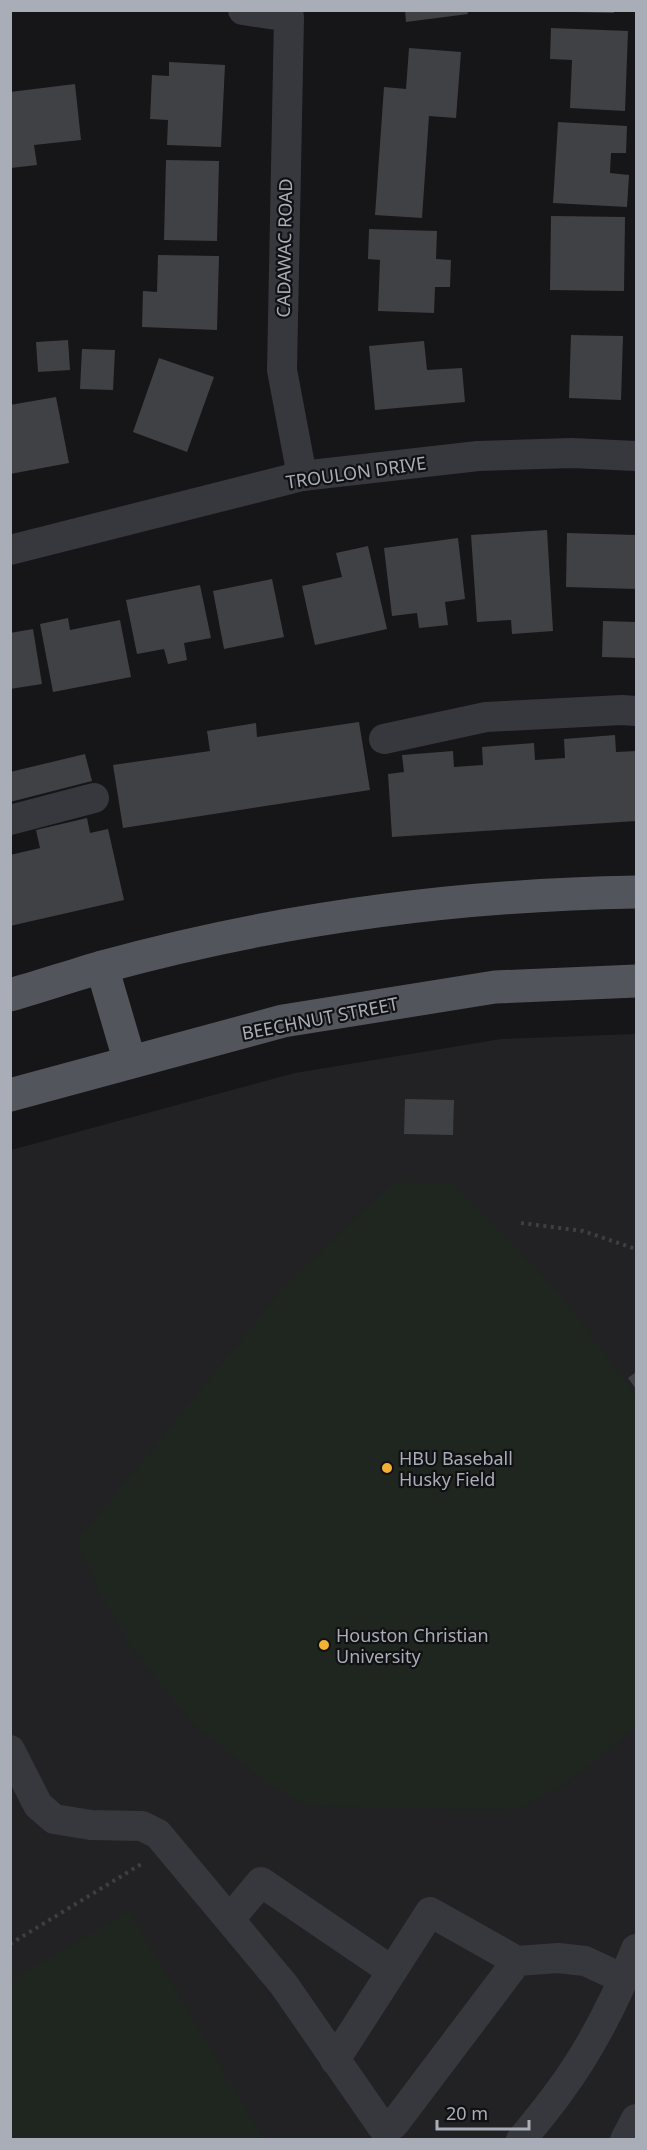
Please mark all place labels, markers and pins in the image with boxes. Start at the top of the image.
place label: HBU Baseball Husky Field [399,1446,513,1491]
marker: HBU Baseball Husky Field [380,1461,394,1475]
place label: Houston Christian University [336,1623,489,1668]
marker: Houston Christian University [317,1638,331,1652]

